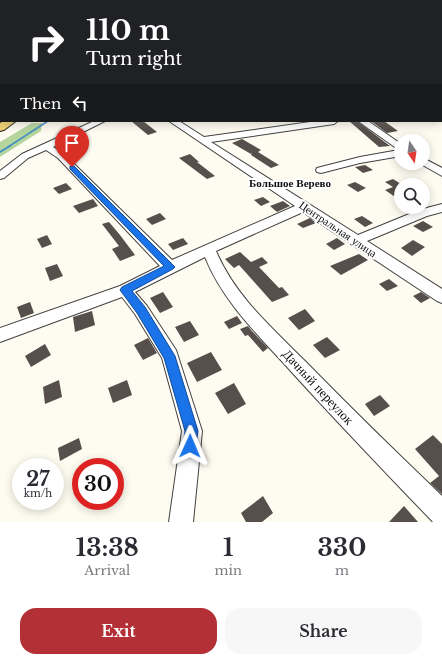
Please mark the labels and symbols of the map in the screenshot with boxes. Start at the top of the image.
pin [55,126,89,167]
north arrow [394,134,430,170]
district label: Большое Верево [249,176,331,190]
street label: Центральная улица [296,198,380,260]
street label: Дачный переулок [279,346,358,429]
position arrow [169,425,211,467]
speed limit sign: 30 [72,458,124,510]

